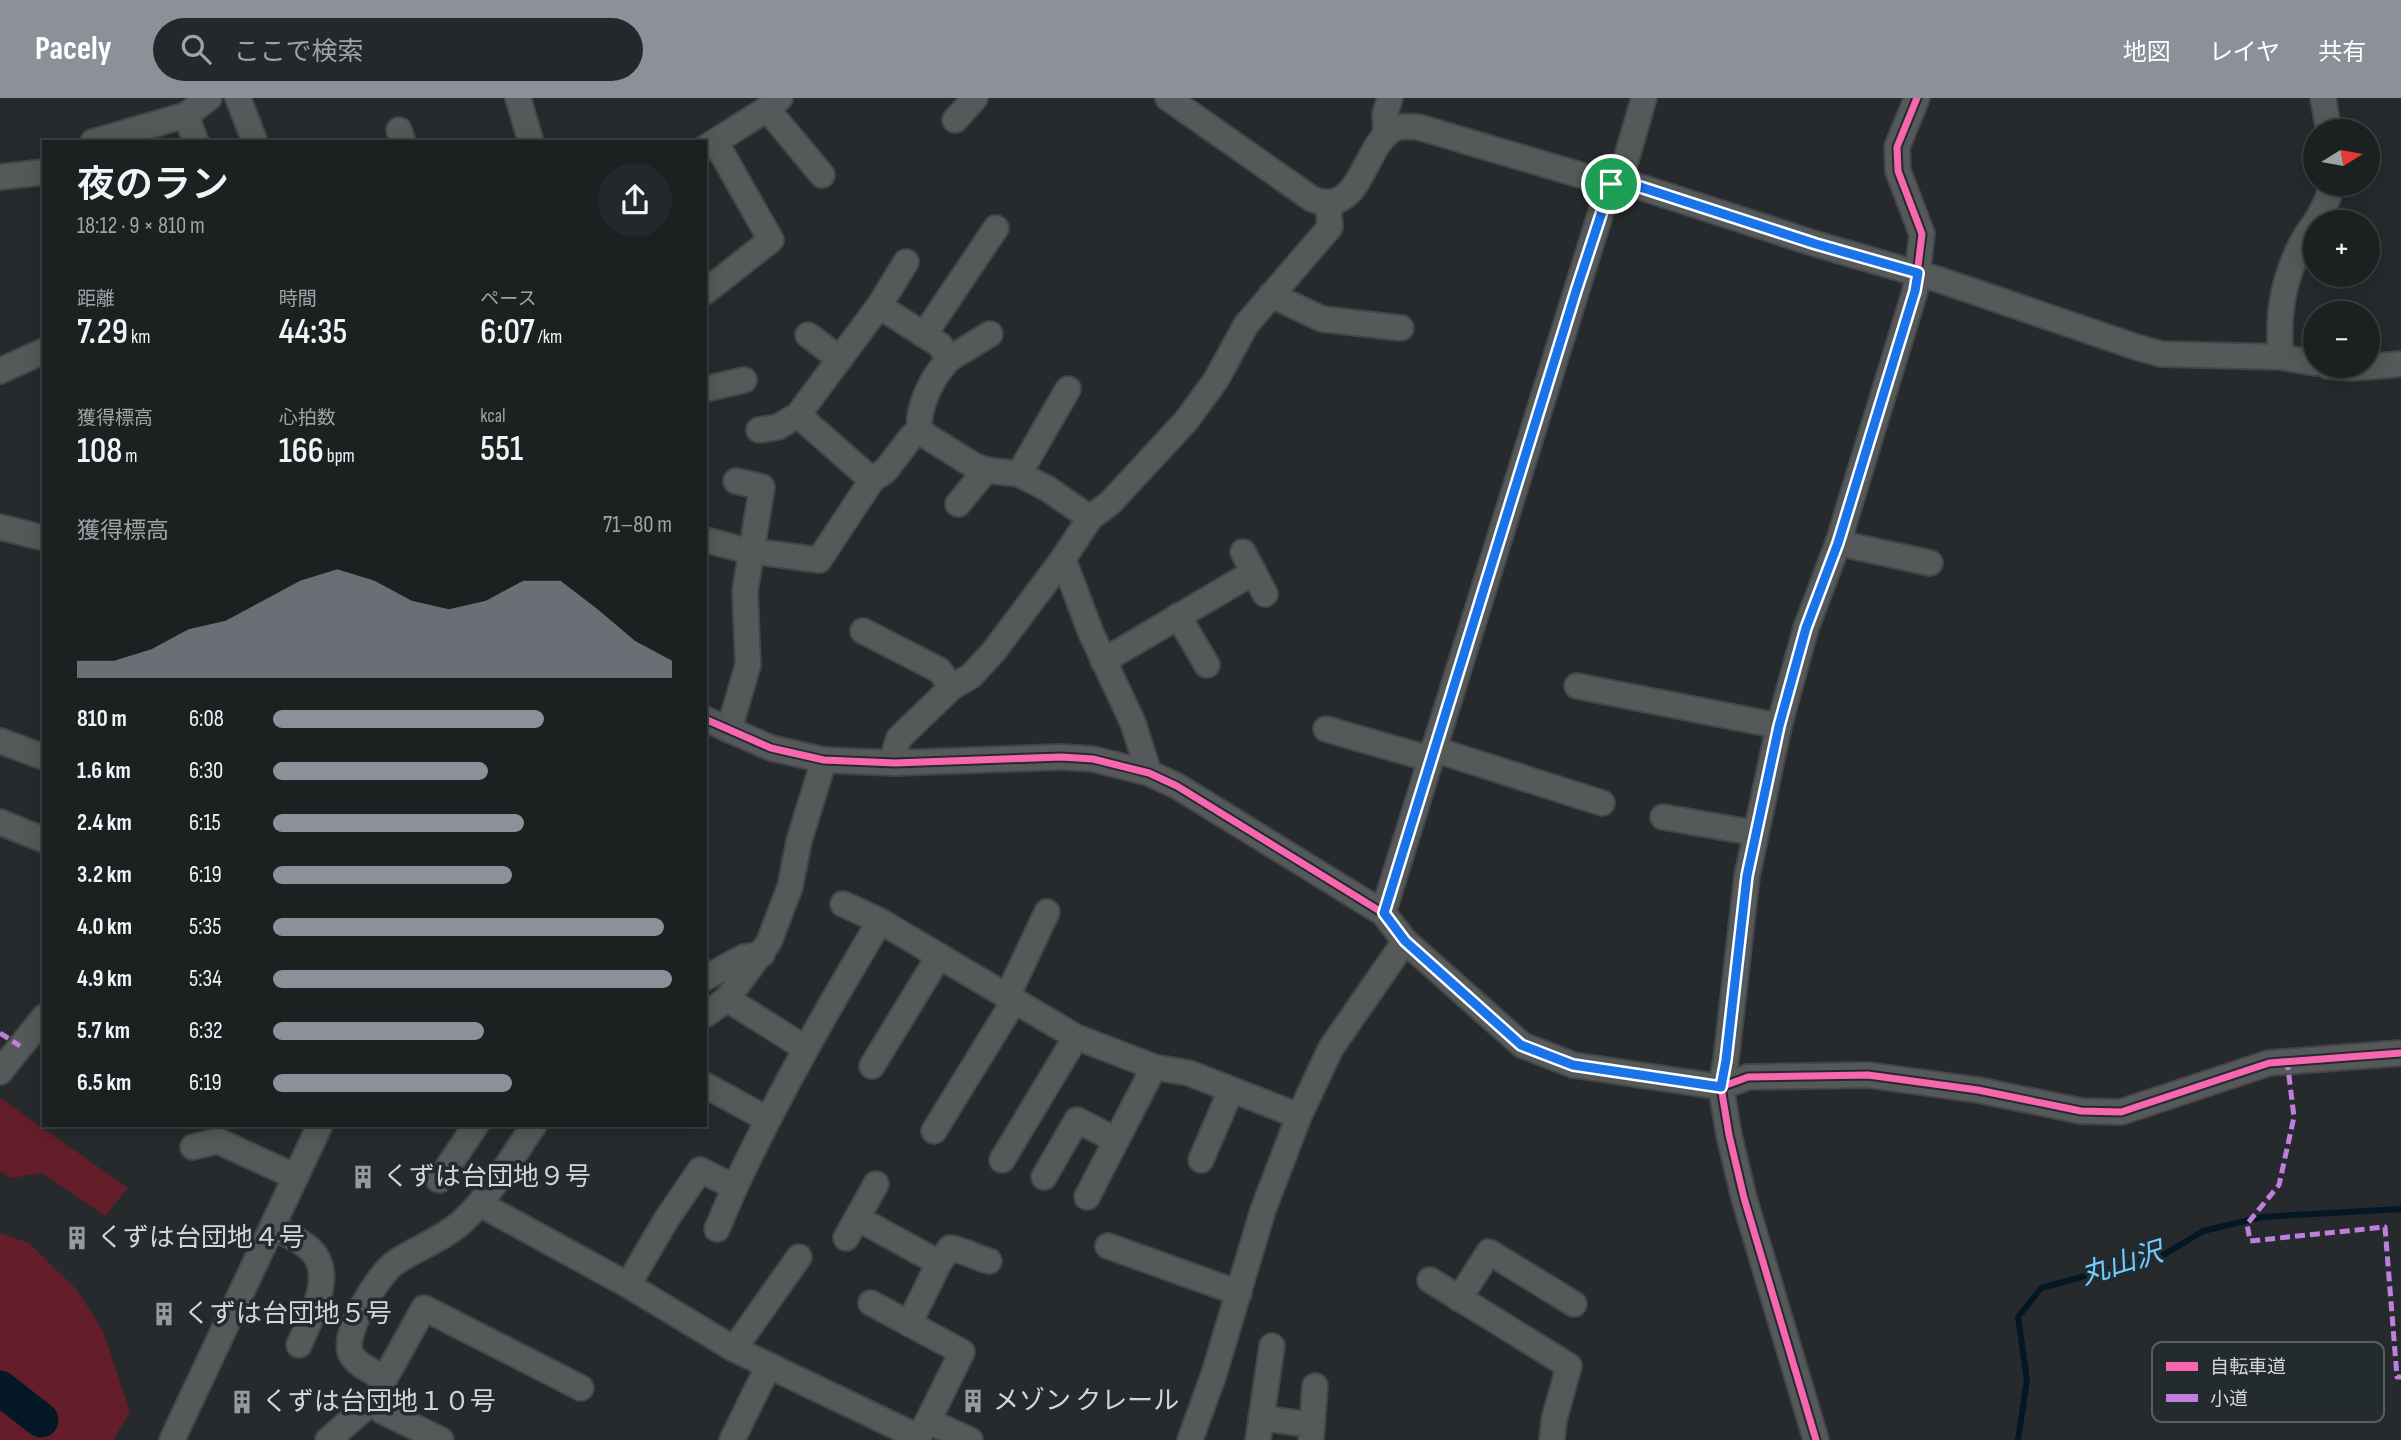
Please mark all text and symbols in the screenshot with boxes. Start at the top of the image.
search box [153,18,643,81]
text: Pacely [35,29,111,69]
icon: search [177,30,215,68]
text: ここで検索 [233,37,363,68]
text: 地図 [2123,38,2171,67]
text: レイヤ [2209,38,2280,67]
text: 共有 [2318,38,2366,67]
north arrow [2303,119,2380,196]
map controls [2303,119,2380,378]
pin [1581,154,1641,214]
text: 夜のラン [77,163,229,208]
button: share [598,163,672,237]
icon: arrive [1592,165,1630,203]
button: + [2303,210,2380,287]
text: 18:12 · 9 × 810 m [77,212,205,240]
text: 距離 [77,288,115,311]
text: 時間 [279,288,317,311]
text: ペース [480,288,536,311]
button: − [2303,301,2380,378]
text: 7.29 [77,311,128,354]
text: 44:35 [279,311,347,354]
text: 6:07 [480,311,535,354]
text: km [128,326,150,349]
text: /km [535,326,562,349]
text: kcal [480,405,505,428]
text: 獲得標高 [77,407,153,430]
text: 心拍数 [279,407,336,430]
text: 551 [480,428,523,471]
text: 108 [77,430,122,473]
text: 166 [279,430,324,473]
text: m [122,445,138,468]
text: bpm [324,445,355,468]
text: 71–80 m [603,511,672,539]
text: 獲得標高 [77,517,169,545]
text: 810 m [77,705,127,733]
text: 6:08 [189,705,224,733]
text: 1.6 km [77,757,131,785]
text: 6:30 [189,757,223,785]
text: 2.4 km [77,809,132,837]
text: 6:15 [189,809,221,837]
text: 3.2 km [77,861,132,889]
text: 6:19 [189,861,222,889]
text: 4.0 km [77,913,132,941]
text: 5:35 [189,913,221,941]
text: 4.9 km [77,965,132,993]
text: 5:34 [189,965,222,993]
text: 5.7 km [77,1017,130,1045]
text: 6:32 [189,1017,223,1045]
text: 6.5 km [77,1069,131,1097]
text: 6:19 [189,1069,222,1097]
place label: くずは台団地９号 [383,1162,591,1193]
building icon: くずは台団地９号 [349,1163,377,1191]
place label: くずは台団地４号 [97,1223,305,1254]
building icon: くずは台団地４号 [63,1224,91,1252]
water label: 丸山沢 [2077,1235,2171,1292]
place label: くずは台団地５号 [184,1299,392,1330]
building icon: くずは台団地５号 [150,1300,178,1328]
legend [2152,1342,2384,1422]
text: 自転車道 [2210,1356,2286,1379]
place label: メゾン クレール [993,1386,1179,1417]
place label: くずは台団地１０号 [262,1387,496,1418]
building icon: メゾン クレール [959,1387,987,1415]
building icon: くずは台団地１０号 [228,1388,256,1416]
text: 小道 [2210,1388,2248,1411]

